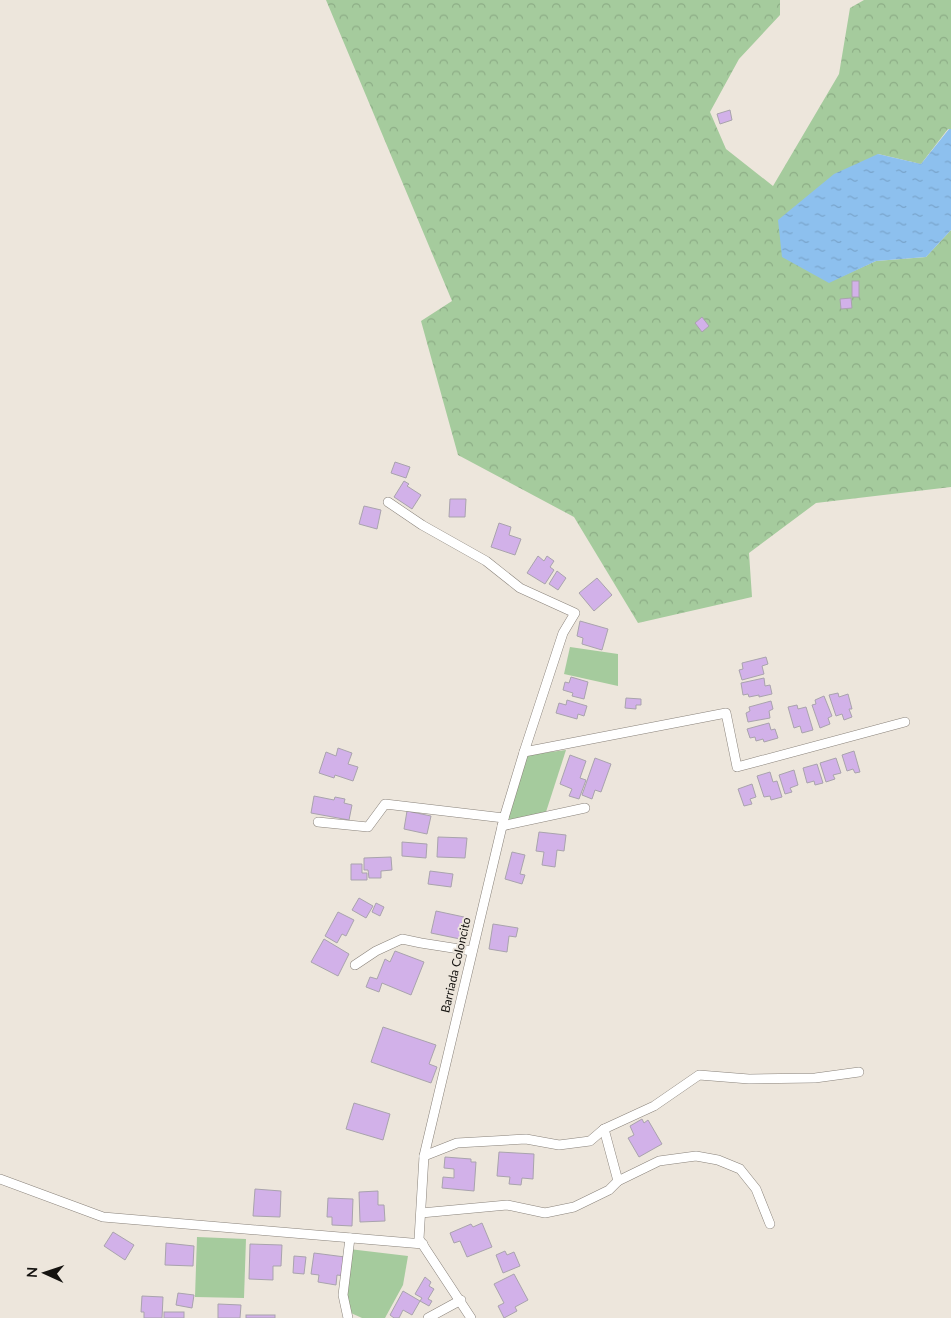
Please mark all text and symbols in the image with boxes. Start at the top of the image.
street label: Barriada Coloncito [437,915,474,1014]
north arrow [20,1248,70,1298]
text: N [23,1266,40,1278]

